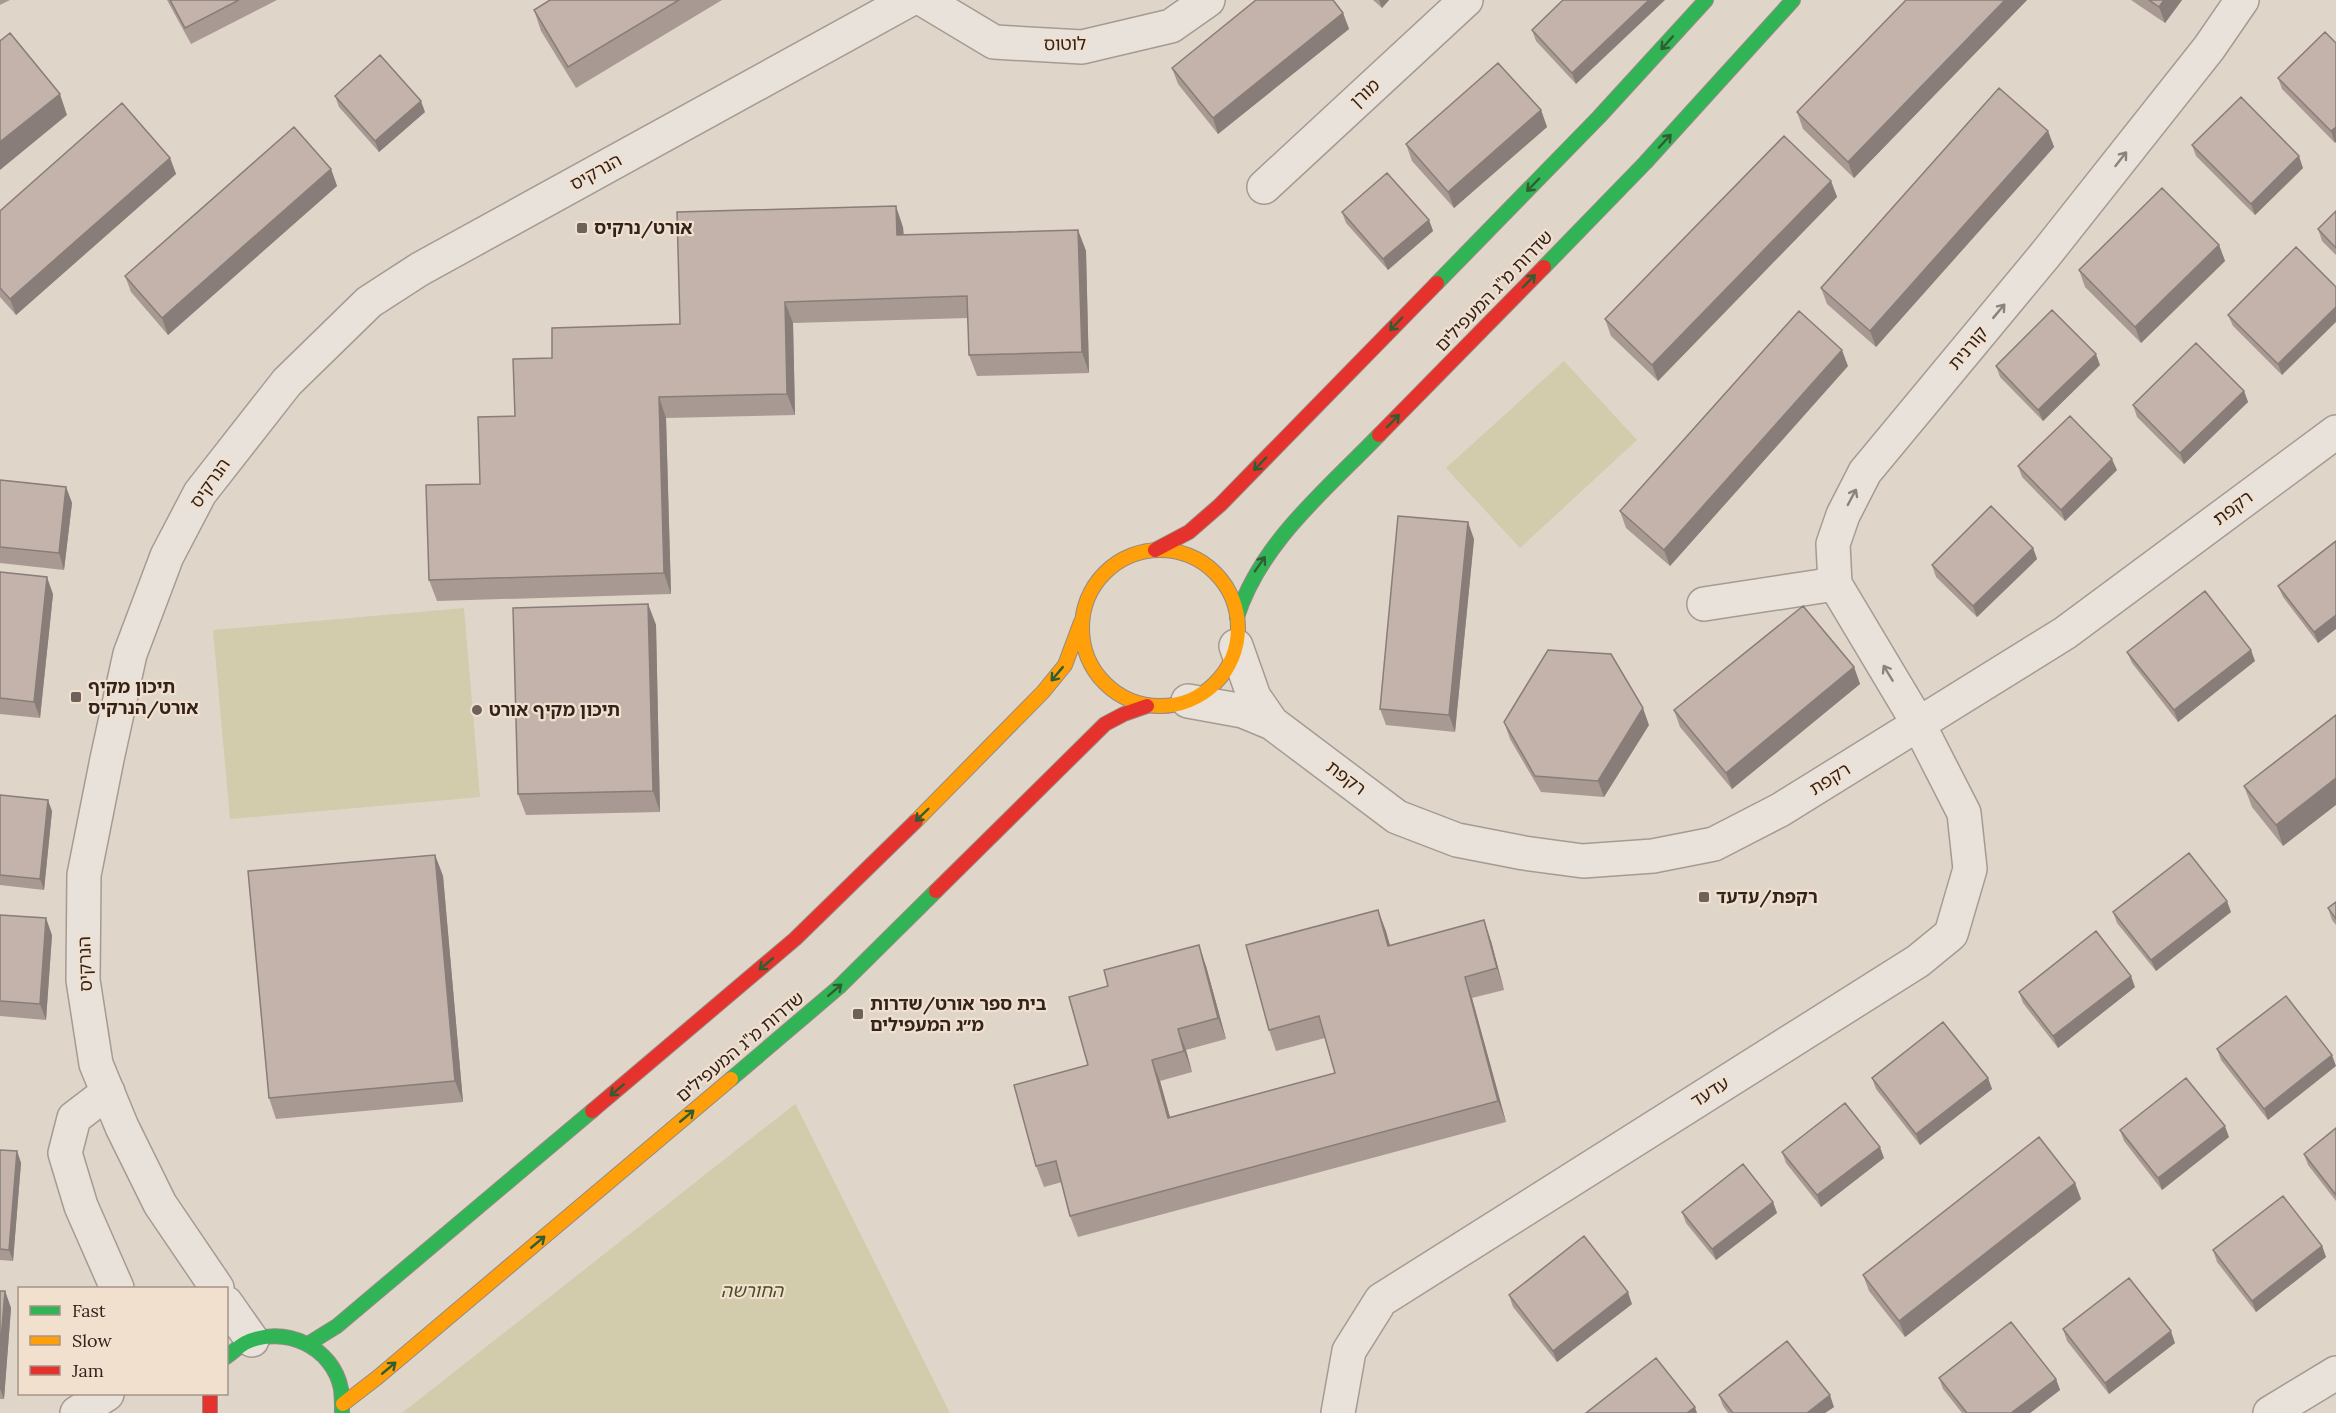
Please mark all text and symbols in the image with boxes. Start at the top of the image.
street label: לוטוס [1043,32,1087,55]
one-way arrow [1660,36,1674,51]
street label: מורן [1345,73,1384,112]
one-way arrow [1658,134,1672,149]
street label: הנרקיס [566,148,626,195]
one-way arrow [2115,151,2128,167]
one-way arrow [1525,177,1540,192]
place label: אורט/נרקיס [594,216,692,239]
marker: אורט/נרקיס [575,221,589,235]
street label: שדרות מ"ג המעפילים [1430,225,1558,356]
one-way arrow [1522,274,1537,289]
one-way arrow [1992,303,2005,319]
one-way arrow [1389,317,1404,332]
street label: קורנית [1943,321,1992,374]
one-way arrow [1385,413,1400,428]
street label: הנרקיס [184,453,235,512]
one-way arrow [1254,456,1268,471]
street label: רקפת [2208,485,2257,530]
one-way arrow [1847,488,1858,506]
one-way arrow [1254,556,1266,572]
one-way arrow [1882,665,1894,682]
one-way arrow [1050,666,1063,682]
place label: תיכון מקיף אורט/הנרקיס [88,675,198,719]
marker: תיכון מקיף אורט/הנרקיס [69,690,83,704]
place label: תיכון מקיף אורט [489,698,620,721]
marker: תיכון מקיף אורט [470,703,484,717]
street label: רקפת [1322,755,1371,800]
street label: רקפת [1805,757,1854,800]
one-way arrow [914,808,929,823]
place label: רקפת/עדעד [1716,885,1818,908]
marker: רקפת/עדעד [1697,890,1711,904]
street label: הנרקיס [72,936,97,992]
one-way arrow [759,957,774,971]
one-way arrow [828,983,843,997]
street label: שדרות מ"ג המעפילים [671,986,808,1107]
place label: בית ספר אורט/שדרות מ״ג המעפילים [870,992,1047,1036]
marker: בית ספר אורט/שדרות מ״ג המעפילים [851,1007,865,1021]
street label: עדעד [1686,1071,1733,1112]
one-way arrow [610,1083,625,1097]
one-way arrow [679,1109,694,1123]
one-way arrow [530,1235,545,1249]
park label: החורשה [721,1279,785,1302]
legend [18,1287,228,1395]
text: Fast [72,1299,106,1322]
text: Slow [72,1329,112,1352]
text: Jam [71,1359,104,1382]
one-way arrow [381,1361,396,1375]

